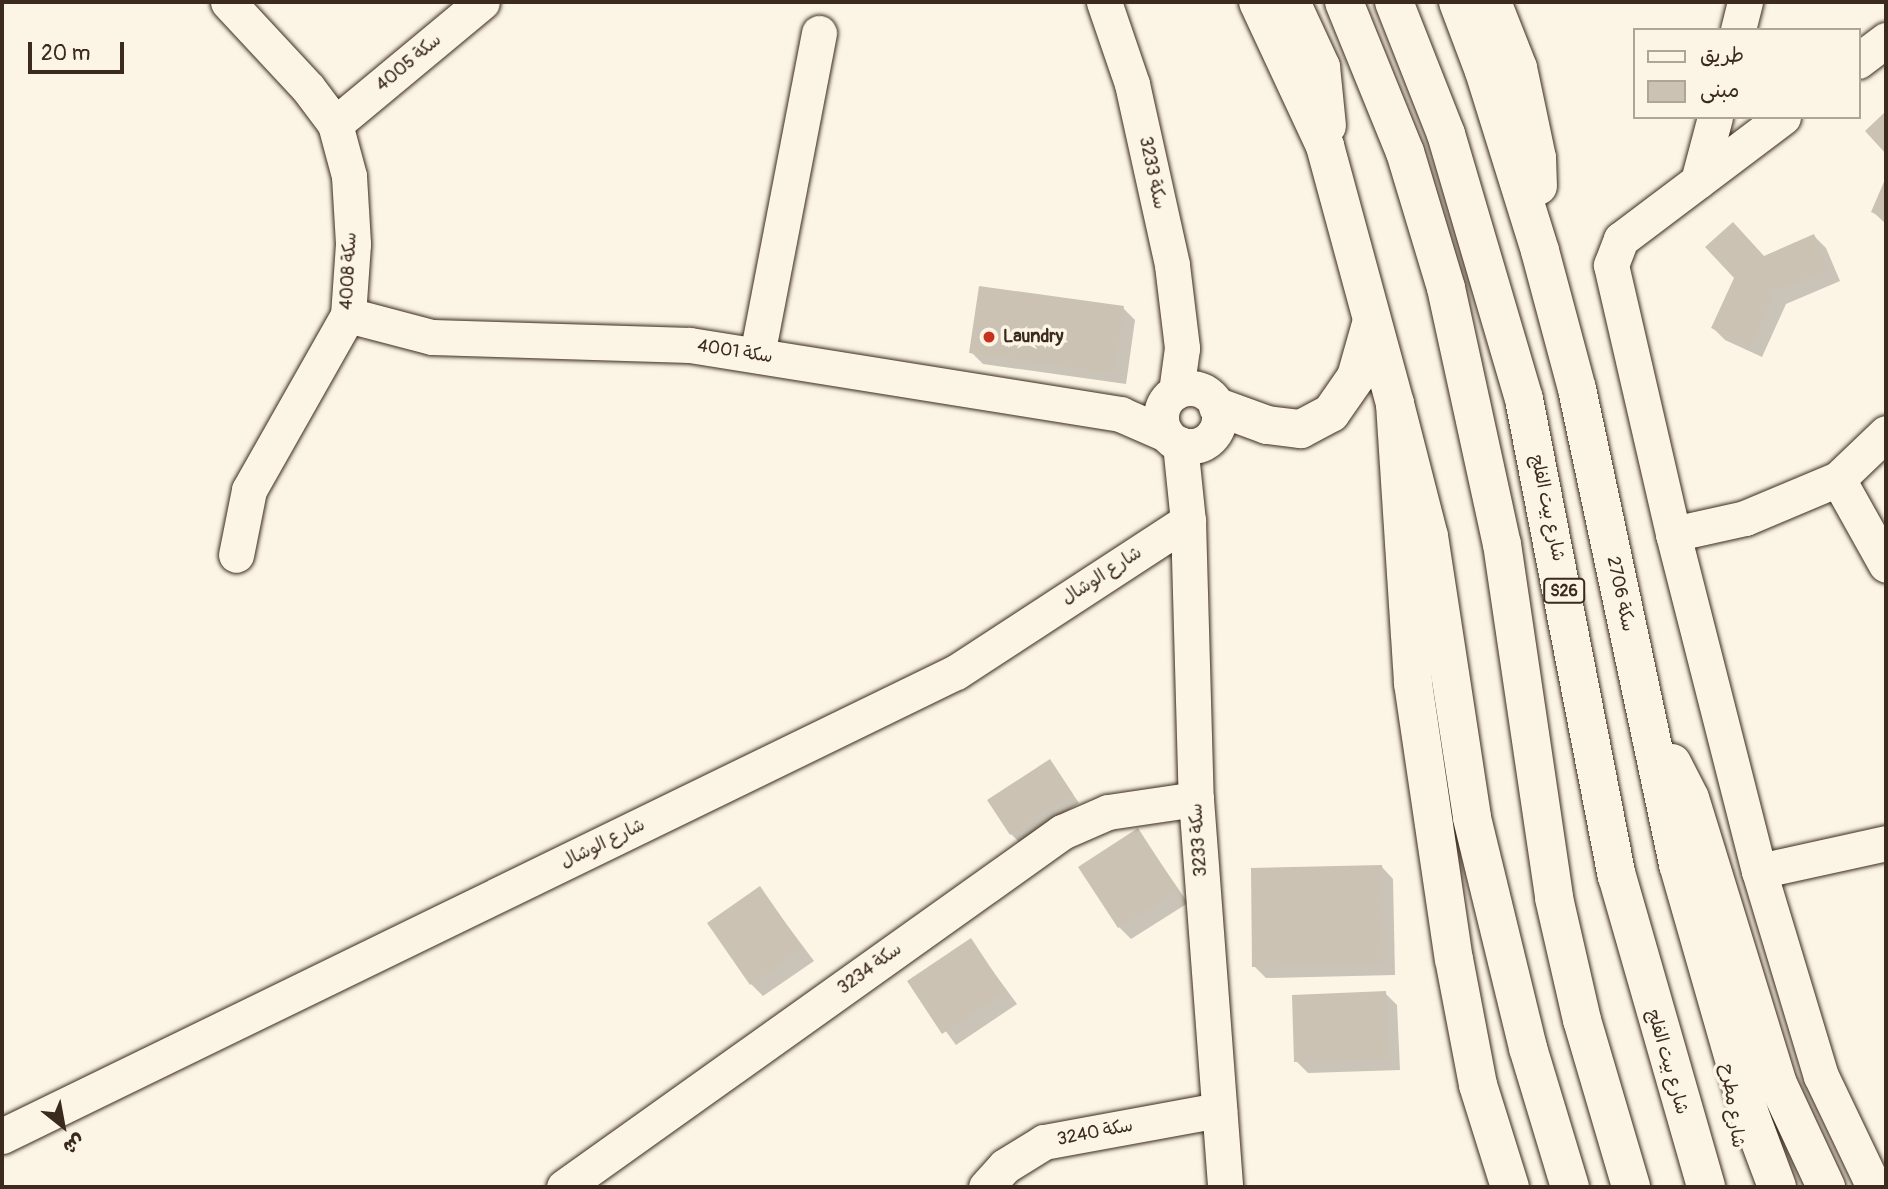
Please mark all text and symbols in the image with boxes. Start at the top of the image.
scale bar [32,28,128,72]
legend [1632,28,1860,119]
street label: سكة 4005 [372,29,446,97]
text: 20 m [41,40,90,67]
text: طريق [1700,42,1744,69]
text: مبنى [1700,77,1739,104]
street label: سكة 3233 [1134,135,1170,211]
street label: سكة 4008 [336,231,362,311]
place label: Laundry [1003,326,1063,348]
marker: Laundry [981,329,997,345]
street label: سكة 4001 [696,335,774,369]
street label: شارع بيت الفلج [1525,453,1569,563]
street label: شارع الوشال [1058,542,1146,610]
street label: سكة 2706 [1602,554,1638,634]
road number: S26 [1543,578,1585,604]
street label: سكة 3233 [1186,803,1212,877]
street label: شارع الوشال [557,814,649,874]
street label: سكة 3234 [834,939,906,999]
street label: شارع بيت الفلج [1642,1007,1692,1117]
street label: شارع مطرح [1715,1063,1749,1149]
north arrow [28,1091,98,1161]
street label: سكة 3240 [1055,1115,1135,1151]
text: ش [59,1128,89,1160]

